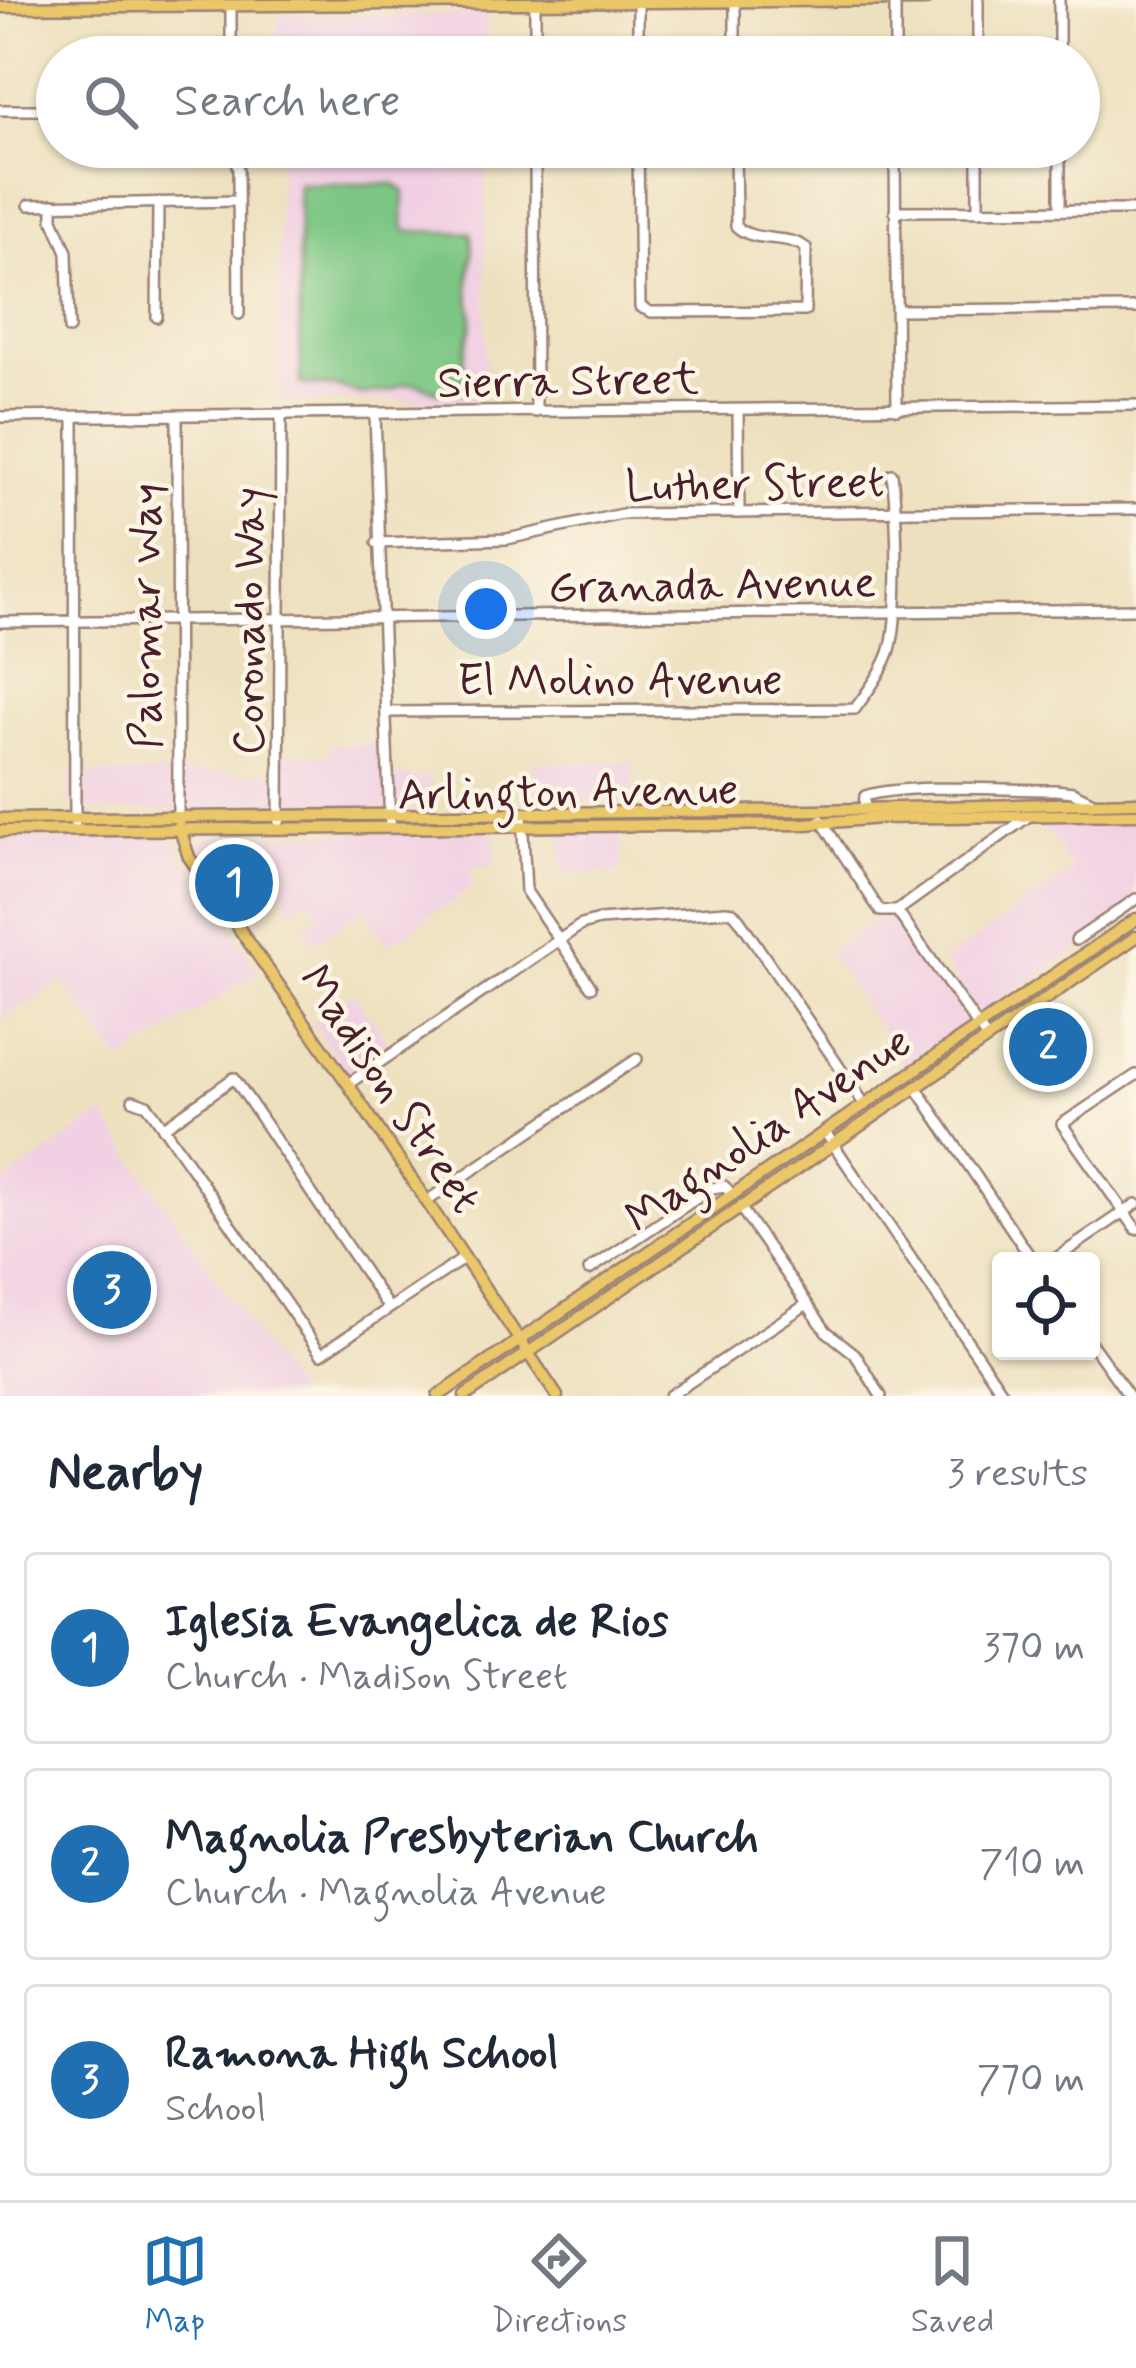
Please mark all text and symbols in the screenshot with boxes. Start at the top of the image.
search box [36,36,1100,168]
icon: search [78,69,144,135]
text: Search here [174,73,401,132]
street label: Sierra Street [437,351,699,414]
street label: Luther Street [625,454,885,517]
street label: Palomar Way [118,483,177,749]
street label: Coronado Way [221,487,280,755]
street label: Granada Avenue [547,554,877,619]
your location [456,579,516,639]
street label: El Molino Avenue [457,652,783,711]
street label: Arlington Avenue [397,761,739,831]
pin: 1 [195,838,273,928]
street label: Madison Street [284,954,494,1226]
pin: 2 [1009,1002,1087,1092]
street label: Magnolia Avenue [614,1013,926,1253]
pin: 3 [73,1245,151,1335]
map controls [992,1252,1100,1360]
button: locate [992,1252,1100,1360]
text: Nearby [48,1441,203,1507]
text: 3 results [947,1449,1088,1500]
text: Iglesia Evangelica de Rios [165,1593,668,1652]
text: 1 [81,1623,99,1674]
text: 370 m [983,1623,1085,1674]
text: Church · Madison Street [165,1652,568,1703]
text: Magnolia Presbyterian Church [165,1809,759,1868]
text: 2 [80,1839,100,1890]
text: 710 m [980,1839,1085,1890]
text: Church · Magnolia Avenue [165,1868,607,1919]
text: Ramona High School [165,2025,558,2084]
text: 3 [81,2055,99,2106]
text: 770 m [977,2055,1085,2106]
text: School [165,2084,266,2135]
tab: Map [142,2228,208,2344]
tab: Directions [491,2228,627,2344]
tab: Saved [911,2228,994,2344]

